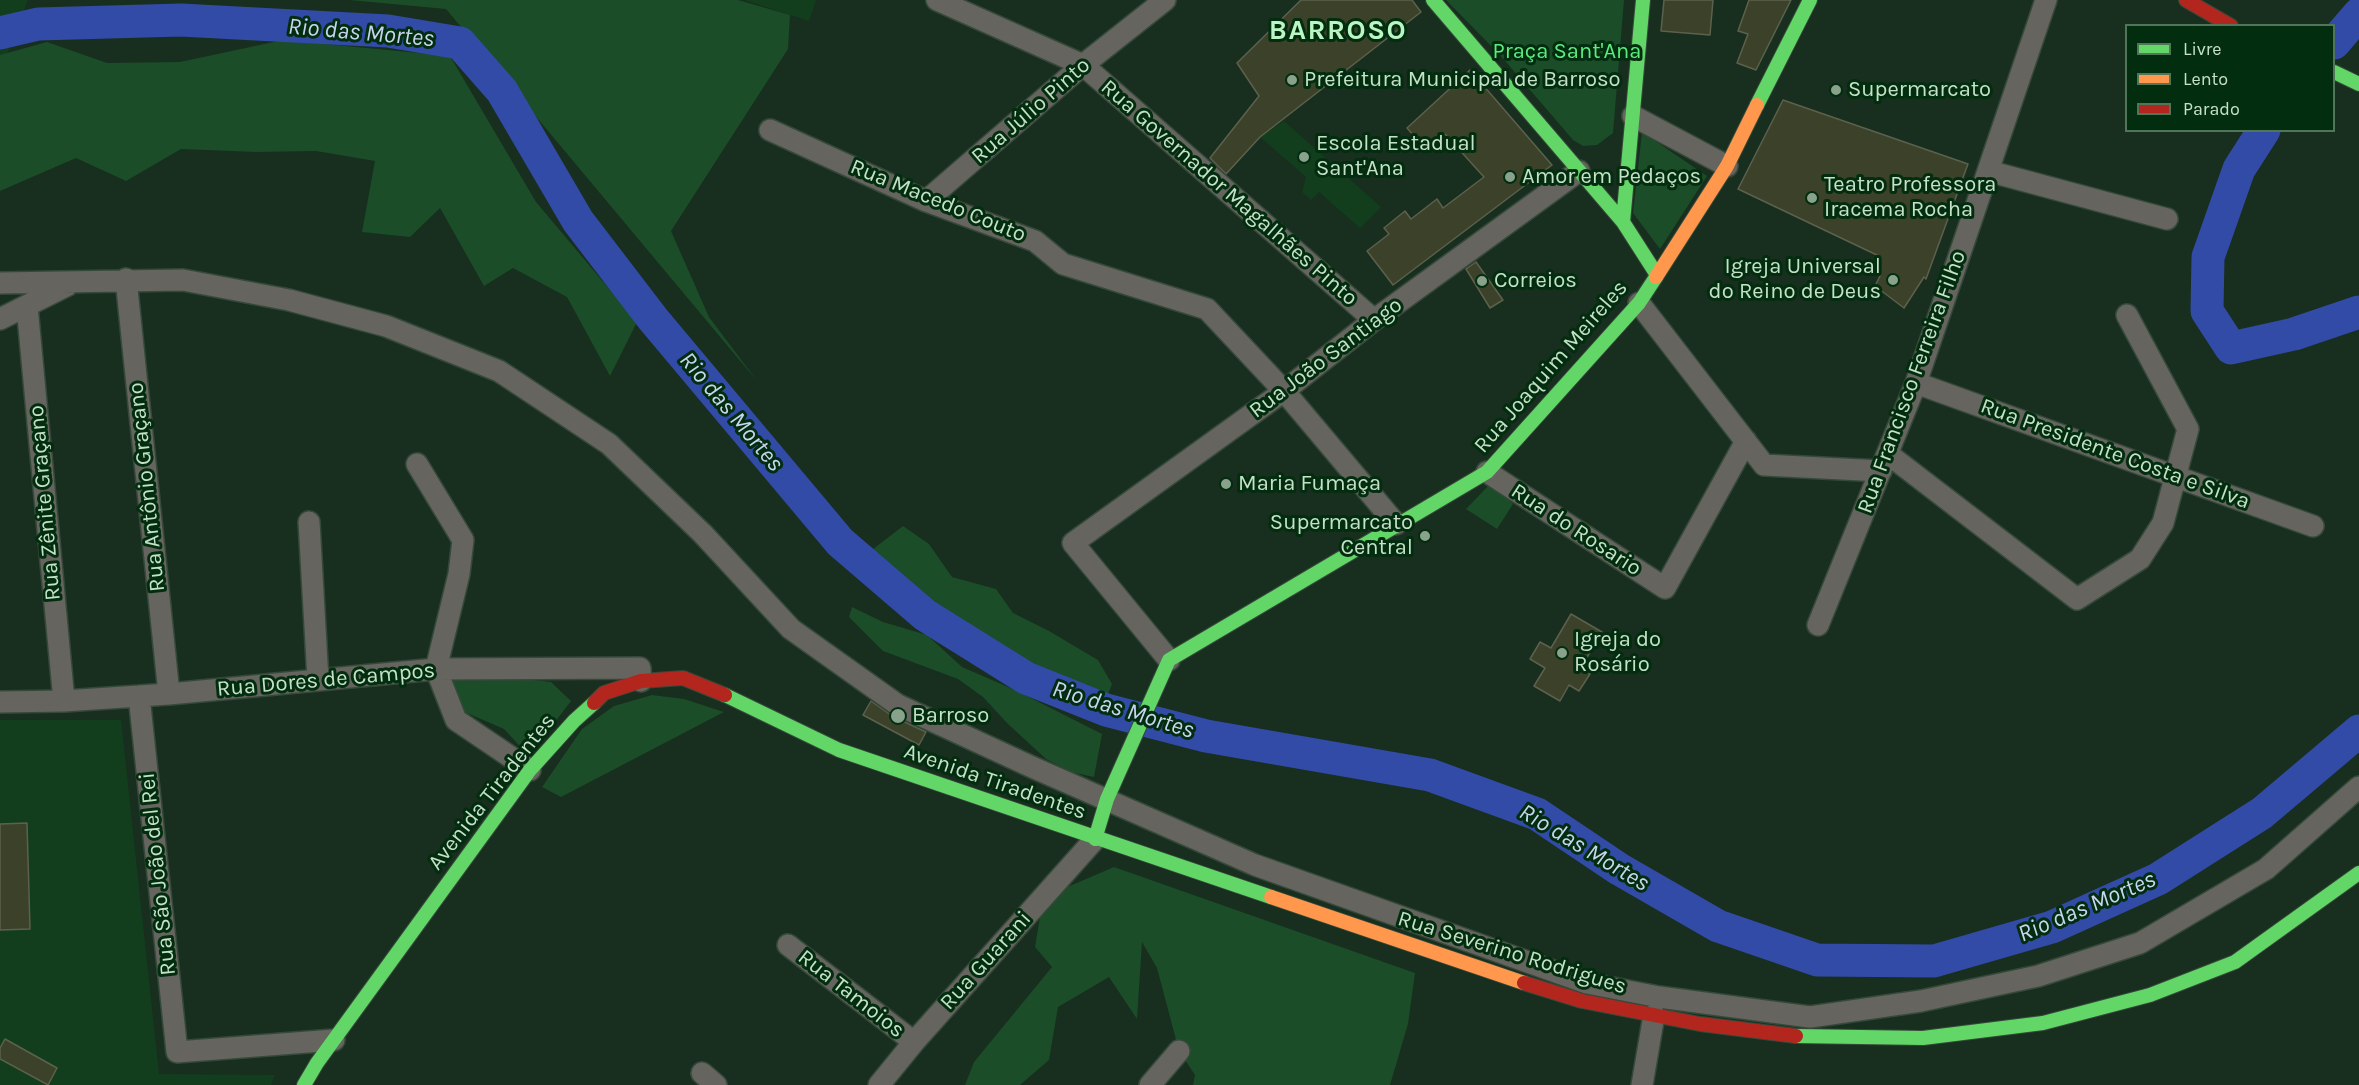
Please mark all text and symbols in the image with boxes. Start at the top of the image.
water label: Rio das Mortes [287,12,435,54]
district label: BARROSO [1269,14,1407,48]
legend [2125,24,2335,132]
text: Livre [2183,38,2222,60]
park label: Praça Sant'Ana [1493,39,1641,65]
street label: Rua Júlio Pinto [966,52,1096,170]
place label: Prefeitura Municipal de Barroso [1304,67,1621,93]
text: Lento [2183,68,2228,90]
marker: Prefeitura Municipal de Barroso [1285,73,1299,87]
street label: Rua Governador Magalhães Pinto [1095,74,1363,312]
place label: Supermarcato [1848,77,1991,103]
marker: Supermarcato [1829,83,1843,97]
text: Parado [2183,98,2240,120]
place label: Escola Estadual Sant'Ana [1316,131,1476,182]
marker: Escola Estadual Sant'Ana [1297,150,1311,164]
street label: Rua Macedo Couto [846,154,1030,248]
place label: Amor em Pedaços [1522,164,1701,190]
marker: Amor em Pedaços [1503,170,1517,184]
place label: Teatro Professora Iracema Rocha [1824,172,1996,224]
marker: Teatro Professora Iracema Rocha [1805,191,1819,205]
street label: Rua Francisco Ferreira Filho [1852,247,1972,517]
place label: Igreja Universal do Reino de Deus [1709,254,1881,306]
place label: Correios [1494,268,1577,294]
marker: Igreja Universal do Reino de Deus [1886,273,1900,287]
marker: Correios [1475,274,1489,288]
street label: Rua Joaquim Meireles [1469,275,1633,459]
street label: Rua João Santiago [1244,292,1408,424]
water label: Rio das Mortes [673,346,789,478]
street label: Rua Antônio Graçano [123,381,171,593]
street label: Rua Presidente Costa e Silva [1977,393,2253,515]
street label: Rua Zênite Graçano [23,404,67,602]
place label: Maria Fumaça [1238,471,1381,497]
marker: Maria Fumaça [1219,477,1233,491]
street label: Rua do Rosario [1506,478,1646,582]
place label: Supermarcato Central [1270,510,1413,562]
marker: Supermarcato Central [1418,529,1432,543]
place label: Igreja do Rosário [1574,627,1661,678]
marker: Igreja do Rosário [1555,646,1569,660]
street label: Rua Dores de Campos [216,657,436,703]
water label: Rio das Mortes [1049,675,1197,745]
place label: Barroso [912,703,989,729]
marker: Barroso [889,707,907,725]
street label: Avenida Tiradentes [423,709,561,875]
street label: Avenida Tiradentes [900,738,1090,826]
street label: Rua São João del Rei [134,771,182,977]
water label: Rio das Mortes [1514,798,1654,898]
water label: Rio das Mortes [2014,865,2160,949]
street label: Rua Guarani [935,906,1037,1016]
street label: Rua Severino Rodrigues [1394,906,1630,1000]
street label: Rua Tamoios [792,944,910,1044]

